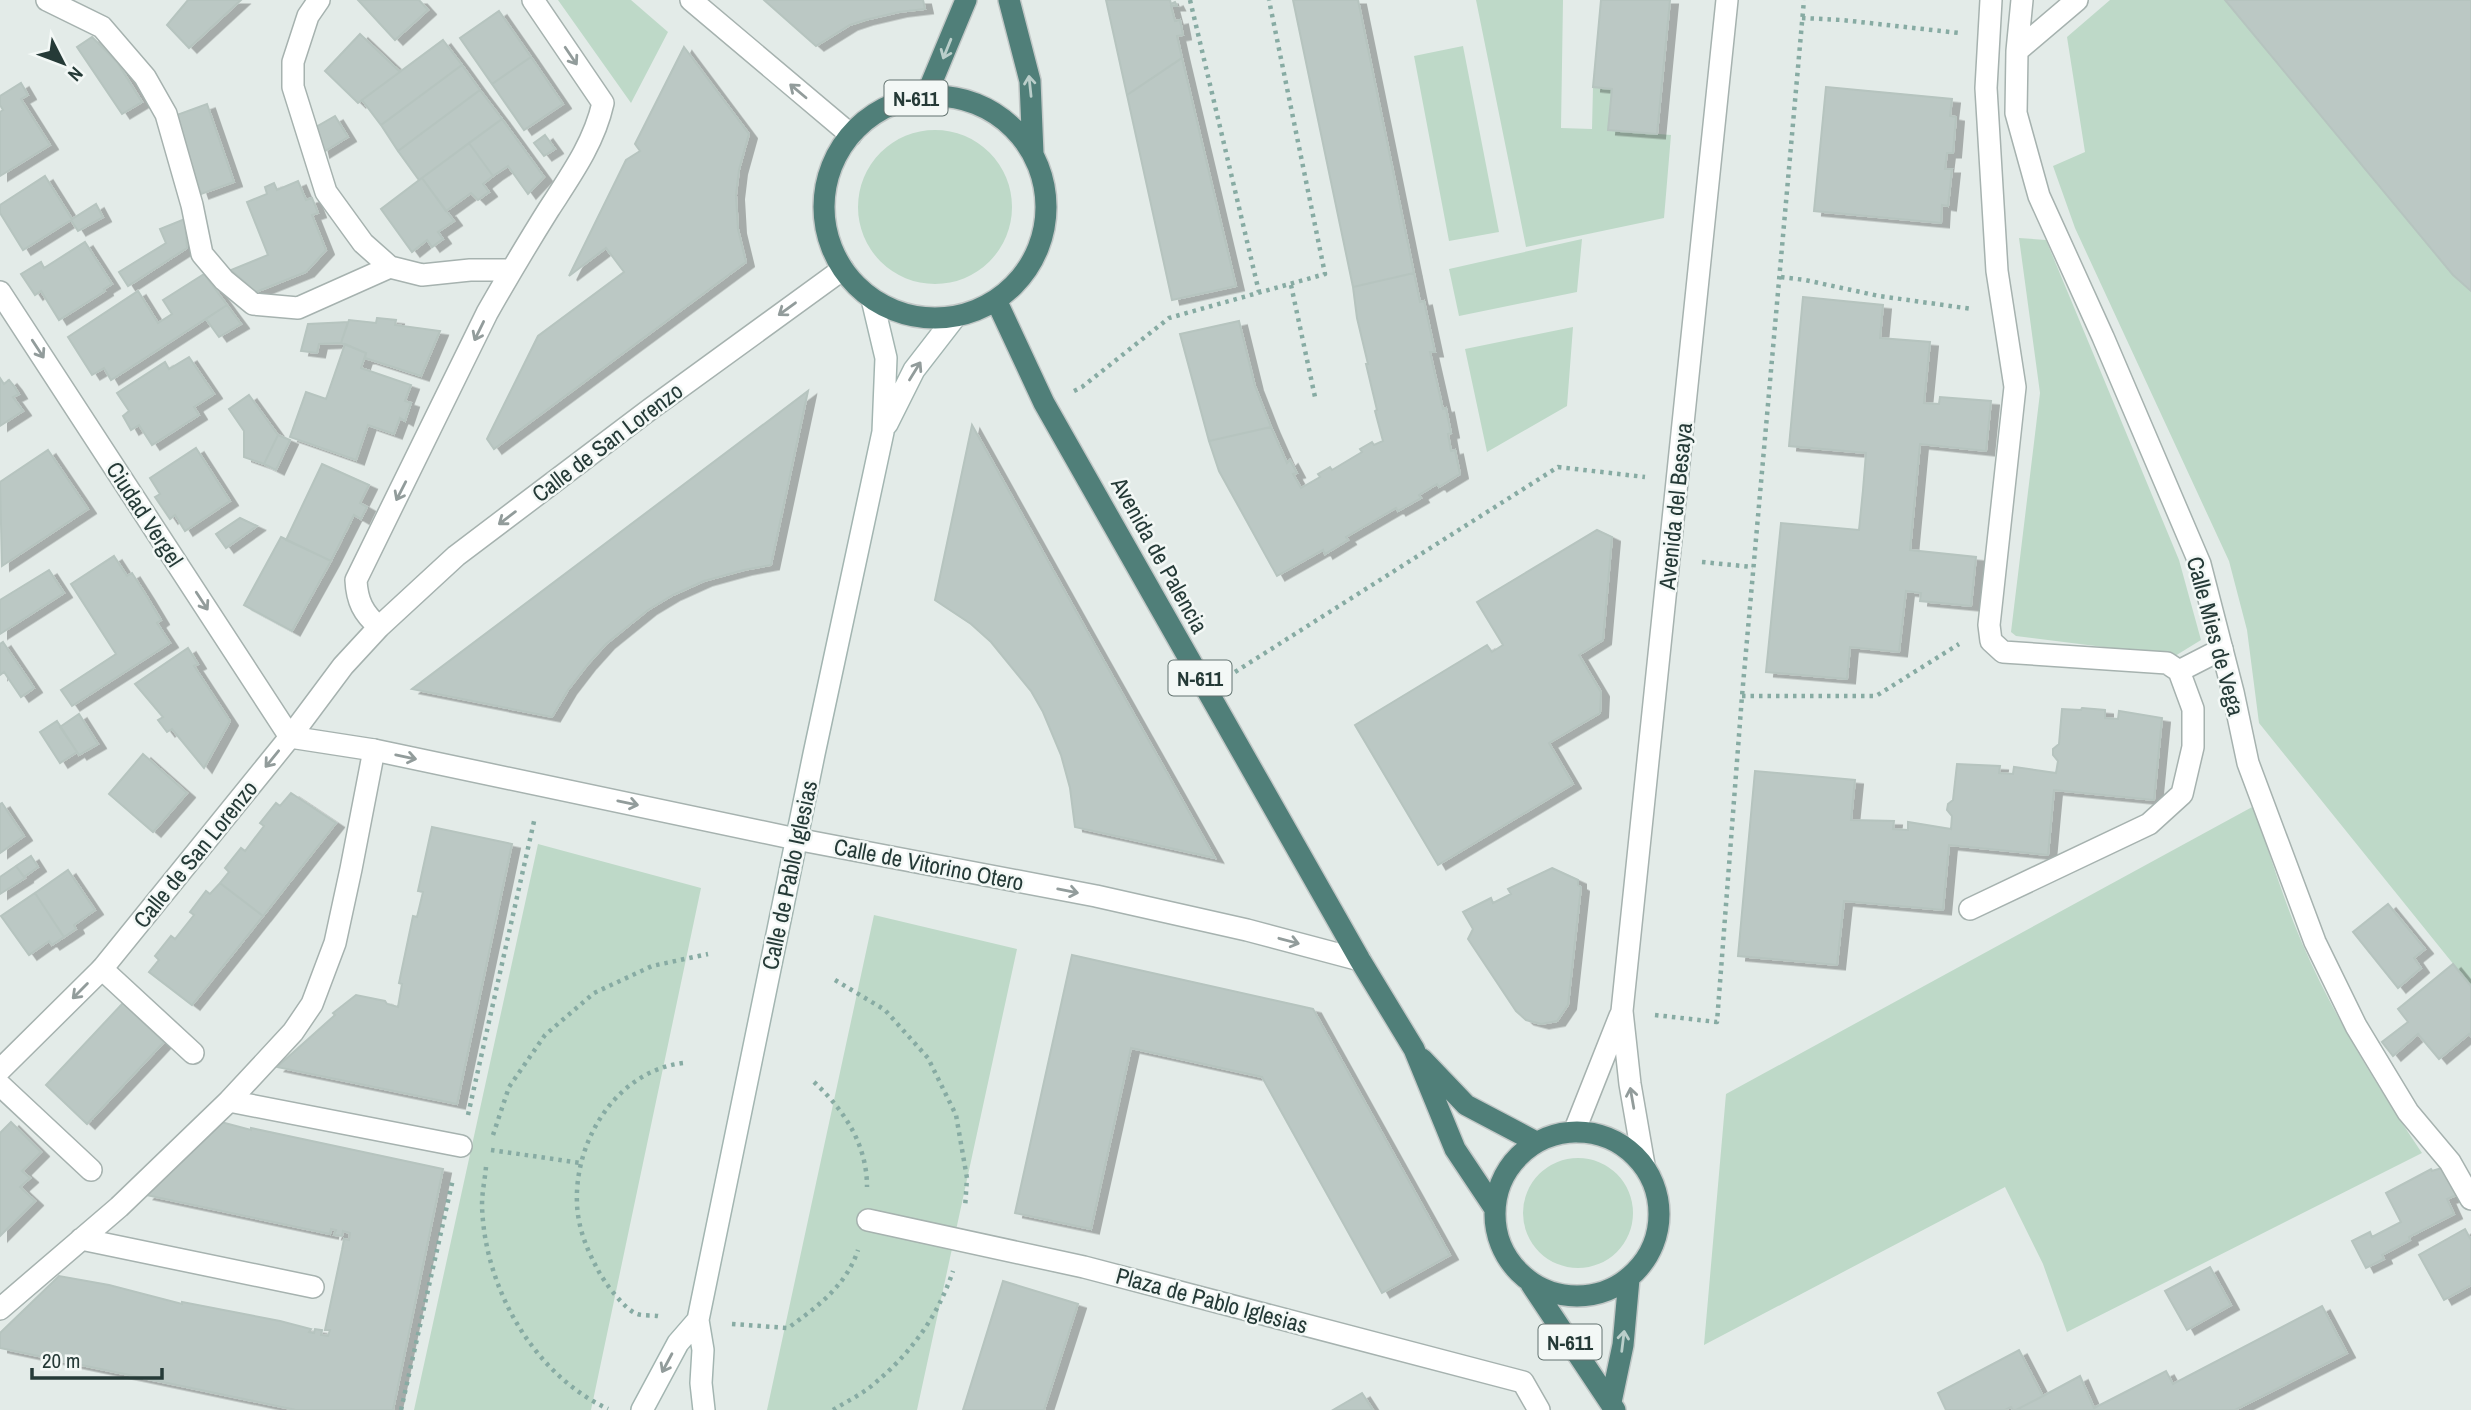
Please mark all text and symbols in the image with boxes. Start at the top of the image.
north arrow [28,28,98,98]
one-way arrow [940,37,953,59]
one-way arrow [564,46,579,65]
text: N [62,61,89,87]
one-way arrow [1023,75,1036,98]
road number: N-611 [884,80,948,116]
one-way arrow [790,83,808,99]
one-way arrow [778,302,797,316]
one-way arrow [472,320,485,341]
one-way arrow [31,338,45,358]
one-way arrow [908,362,922,382]
street label: Calle de San Lorenzo [525,375,689,509]
street label: Avenida del Besaya [1651,421,1699,592]
street label: Ciudad Vergel [99,455,191,573]
street label: Avenida de Palencia [1104,471,1216,639]
one-way arrow [393,480,407,501]
one-way arrow [498,510,516,525]
street label: Calle Mies de Vega [2180,553,2252,719]
one-way arrow [194,591,209,610]
road number: N-611 [1168,660,1232,696]
one-way arrow [264,750,280,768]
one-way arrow [394,751,417,764]
street label: Calle de San Lorenzo [126,774,264,934]
street label: Calle de Pablo Iglesias [754,777,824,973]
one-way arrow [616,797,639,811]
street label: Calle de Vitorino Otero [832,830,1026,898]
one-way arrow [1056,884,1079,898]
one-way arrow [1278,935,1300,948]
one-way arrow [72,982,89,999]
one-way arrow [1625,1087,1638,1110]
street label: Plaza de Pablo Iglesias [1113,1260,1311,1340]
road number: N-611 [1538,1324,1602,1360]
one-way arrow [1616,1330,1629,1352]
scale bar [32,1336,161,1380]
text: 20 m [42,1346,80,1375]
one-way arrow [660,1352,673,1373]

